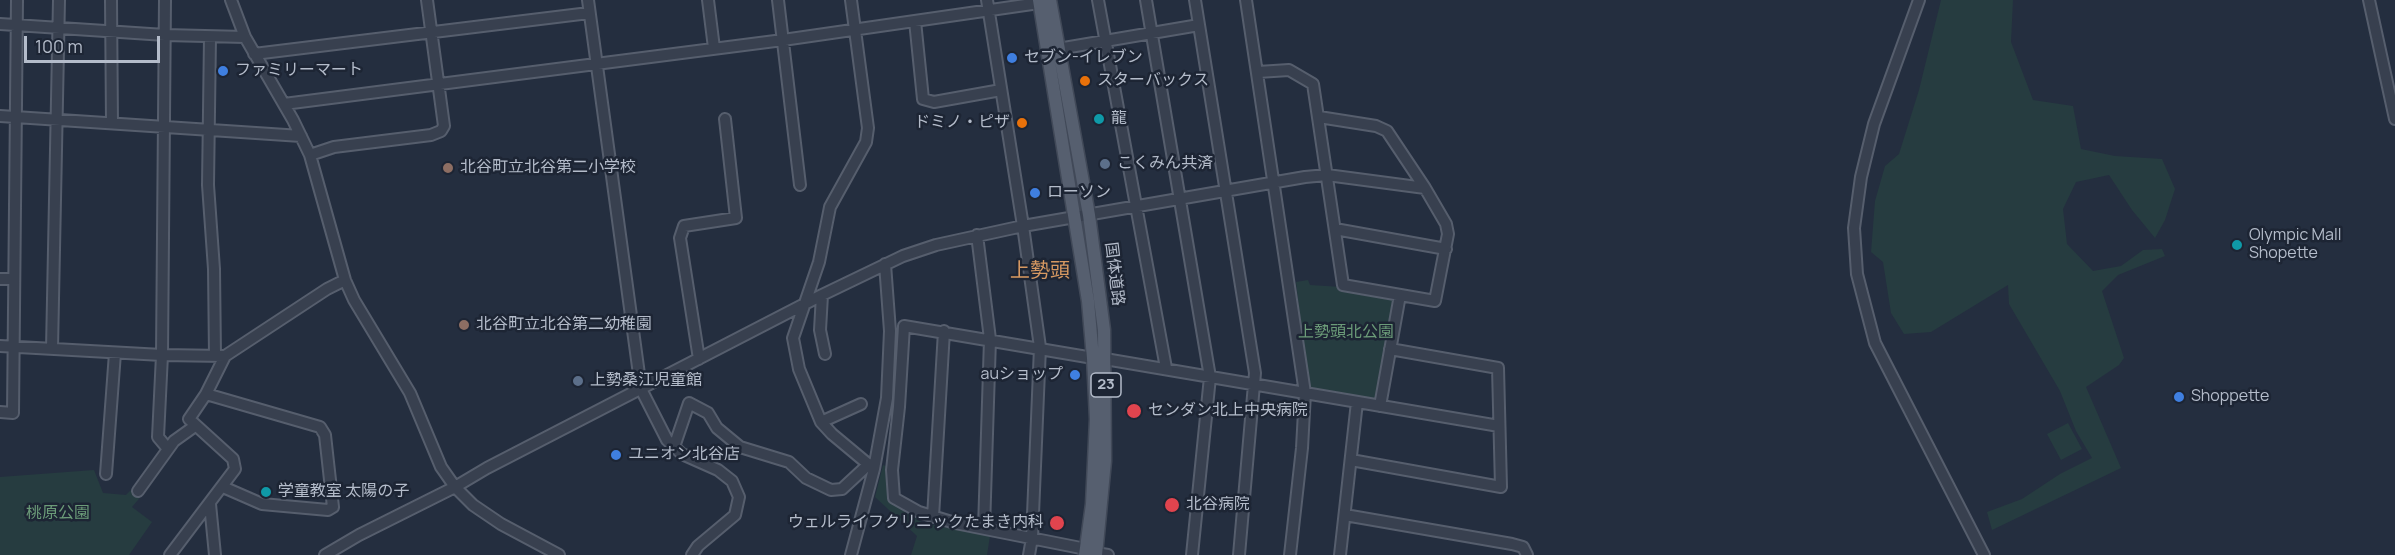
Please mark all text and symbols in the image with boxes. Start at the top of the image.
scale bar [27,24,164,62]
text: 100 m [35,34,83,58]
place label: セブン-イレブン [1024,48,1143,68]
marker: セブン-イレブン [1005,51,1019,65]
place label: ファミリーマート [235,61,363,81]
marker: ファミリーマート [216,64,230,78]
place label: スターバックス [1097,71,1209,91]
marker: スターバックス [1078,74,1092,88]
place label: 龍 [1111,109,1127,129]
marker: 龍 [1092,112,1106,126]
place label: ドミノ・ピザ [914,113,1010,133]
marker: ドミノ・ピザ [1015,116,1029,130]
place label: こくみん共済 [1117,154,1213,174]
marker: こくみん共済 [1098,157,1112,171]
place label: 北谷町立北谷第二小学校 [460,158,636,178]
marker: 北谷町立北谷第二小学校 [441,161,455,175]
place label: ローソン [1047,183,1111,203]
marker: ローソン [1028,186,1042,200]
place label: Olympic Mall Shopette [2249,226,2341,264]
marker: Olympic Mall Shopette [2230,238,2244,252]
street label: 国体道路 [1101,241,1127,307]
district label: 上勢頭 [1010,259,1070,283]
place label: 北谷町立北谷第二幼稚園 [476,315,652,335]
marker: 北谷町立北谷第二幼稚園 [457,318,471,332]
park label: 上勢頭北公園 [1298,323,1394,343]
place label: auショップ [981,365,1063,385]
marker: auショップ [1068,368,1082,382]
place label: 上勢桑江児童館 [590,371,702,391]
road number: 23 [1091,373,1121,397]
marker: 上勢桑江児童館 [571,374,585,388]
place label: Shoppette [2191,387,2269,407]
marker: Shoppette [2172,390,2186,404]
place label: センダン北上中央病院 [1148,401,1308,421]
marker: センダン北上中央病院 [1125,402,1143,420]
place label: ユニオン北谷店 [628,445,740,465]
marker: ユニオン北谷店 [609,448,623,462]
place label: 学童教室 太陽の子 [278,482,409,502]
marker: 学童教室 太陽の子 [259,485,273,499]
place label: 北谷病院 [1186,495,1250,515]
marker: 北谷病院 [1163,496,1181,514]
park label: 桃原公園 [26,504,90,524]
place label: ウェルライフクリニックたまき内科 [788,513,1044,533]
marker: ウェルライフクリニックたまき内科 [1048,514,1066,532]

